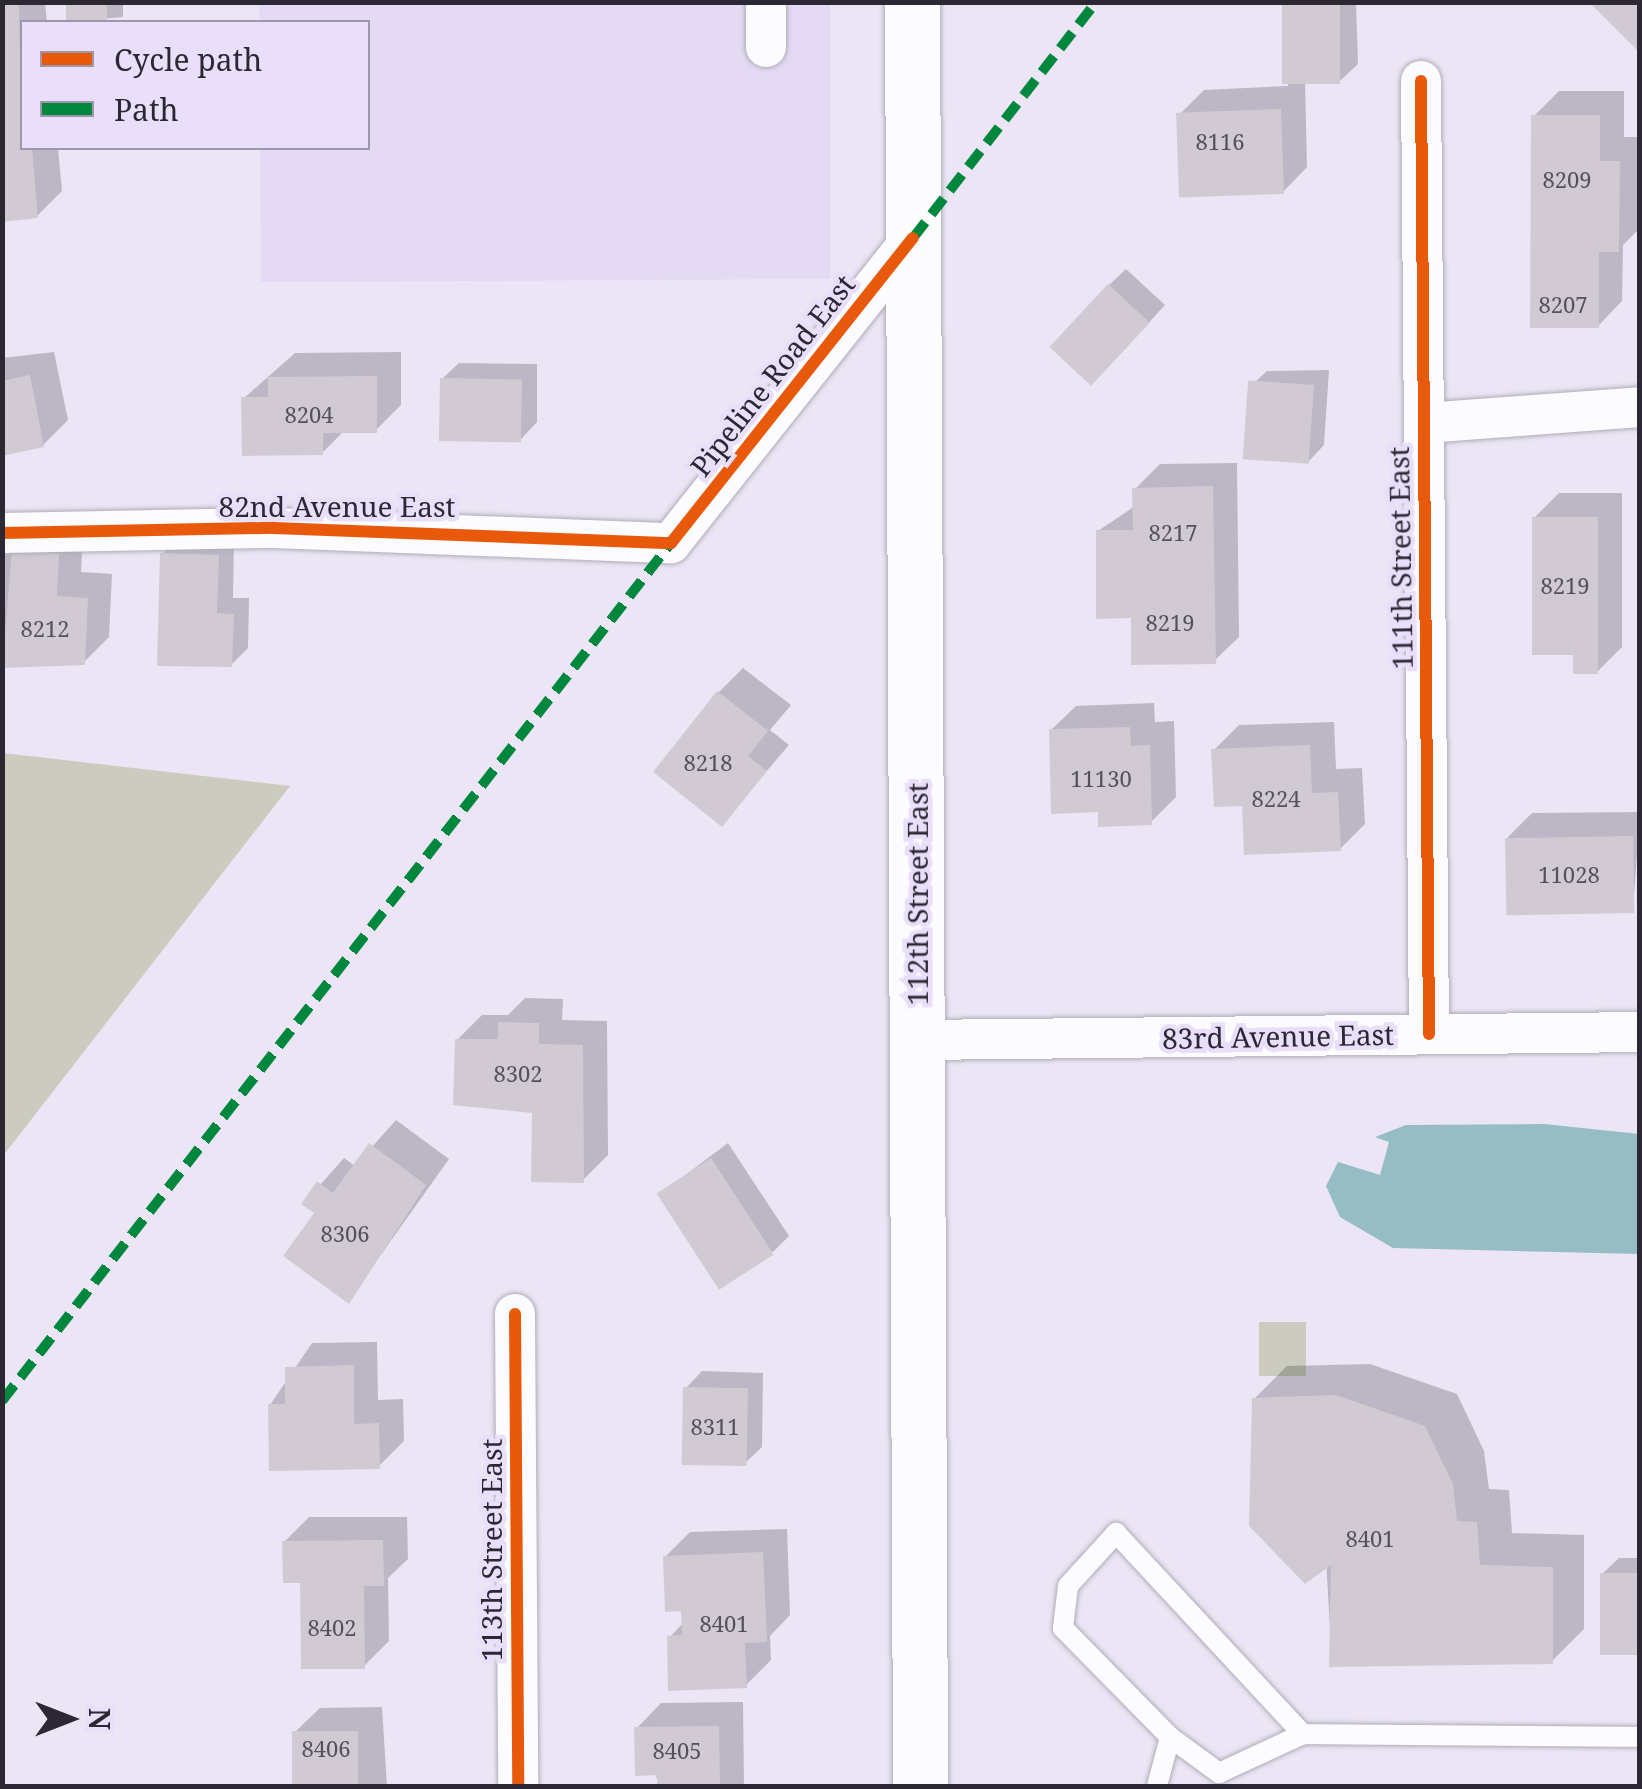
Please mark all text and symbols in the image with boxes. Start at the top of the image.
legend [20,20,370,150]
text: Cycle path [114,39,262,80]
text: Path [114,89,179,130]
house number: 8116 [1195,129,1245,155]
house number: 8209 [1542,167,1592,193]
street label: Pipeline Road East [683,268,861,482]
house number: 8207 [1538,292,1588,318]
house number: 8204 [284,402,334,428]
street label: 111th Street East [1381,446,1419,670]
street label: 82nd Avenue East [219,489,455,523]
house number: 8217 [1148,520,1198,546]
house number: 8219 [1540,573,1590,599]
house number: 8219 [1145,610,1195,636]
house number: 8212 [20,616,70,642]
house number: 8218 [683,750,733,776]
house number: 11130 [1070,766,1132,792]
street label: 112th Street East [900,783,934,1005]
house number: 8224 [1251,786,1301,812]
house number: 11028 [1538,862,1600,888]
street label: 83rd Avenue East [1162,1017,1394,1055]
house number: 8302 [493,1061,543,1087]
house number: 8306 [320,1221,370,1247]
house number: 8311 [690,1414,740,1440]
street label: 113th Street East [474,1439,508,1661]
house number: 8401 [1345,1526,1395,1552]
house number: 8401 [699,1611,749,1637]
house number: 8402 [307,1615,357,1641]
north arrow [20,1669,120,1769]
text: N [81,1708,119,1730]
house number: 8406 [301,1736,351,1762]
house number: 8405 [652,1738,702,1764]

